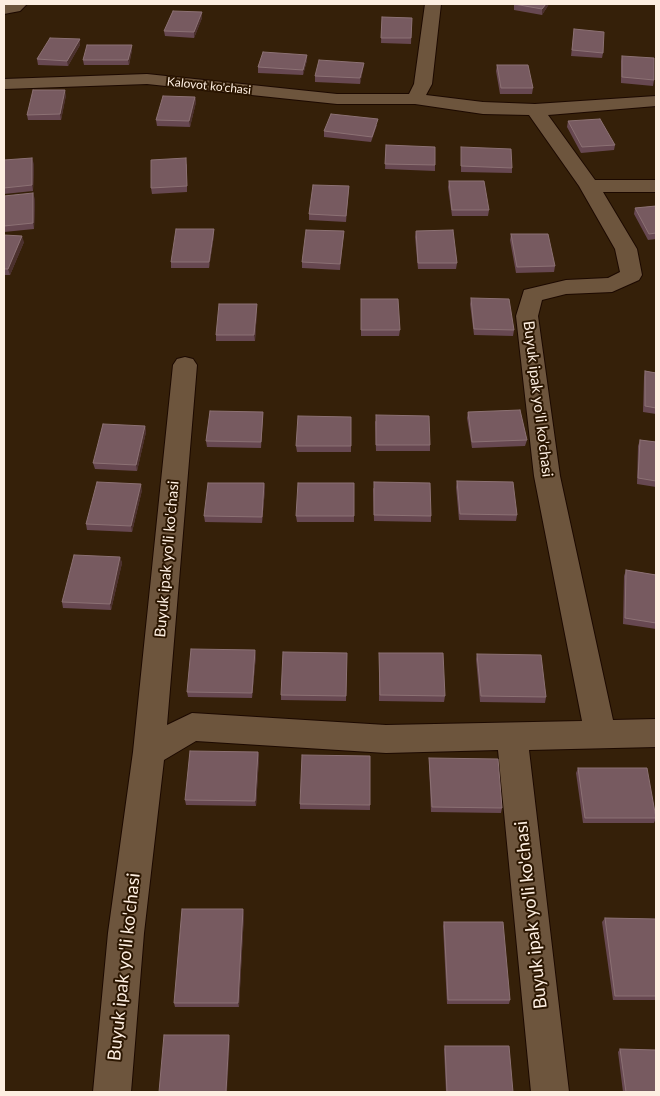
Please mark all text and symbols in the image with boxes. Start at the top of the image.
street label: Kalovot ko'chasi [166,74,252,98]
street label: Buyuk ipak yo'li ko'chasi [519,320,557,478]
street label: Buyuk ipak yo'li ko'chasi [151,480,183,638]
street label: Buyuk ipak yo'li ko'chasi [510,820,552,1010]
street label: Buyuk ipak yo'li ko'chasi [103,872,145,1062]

